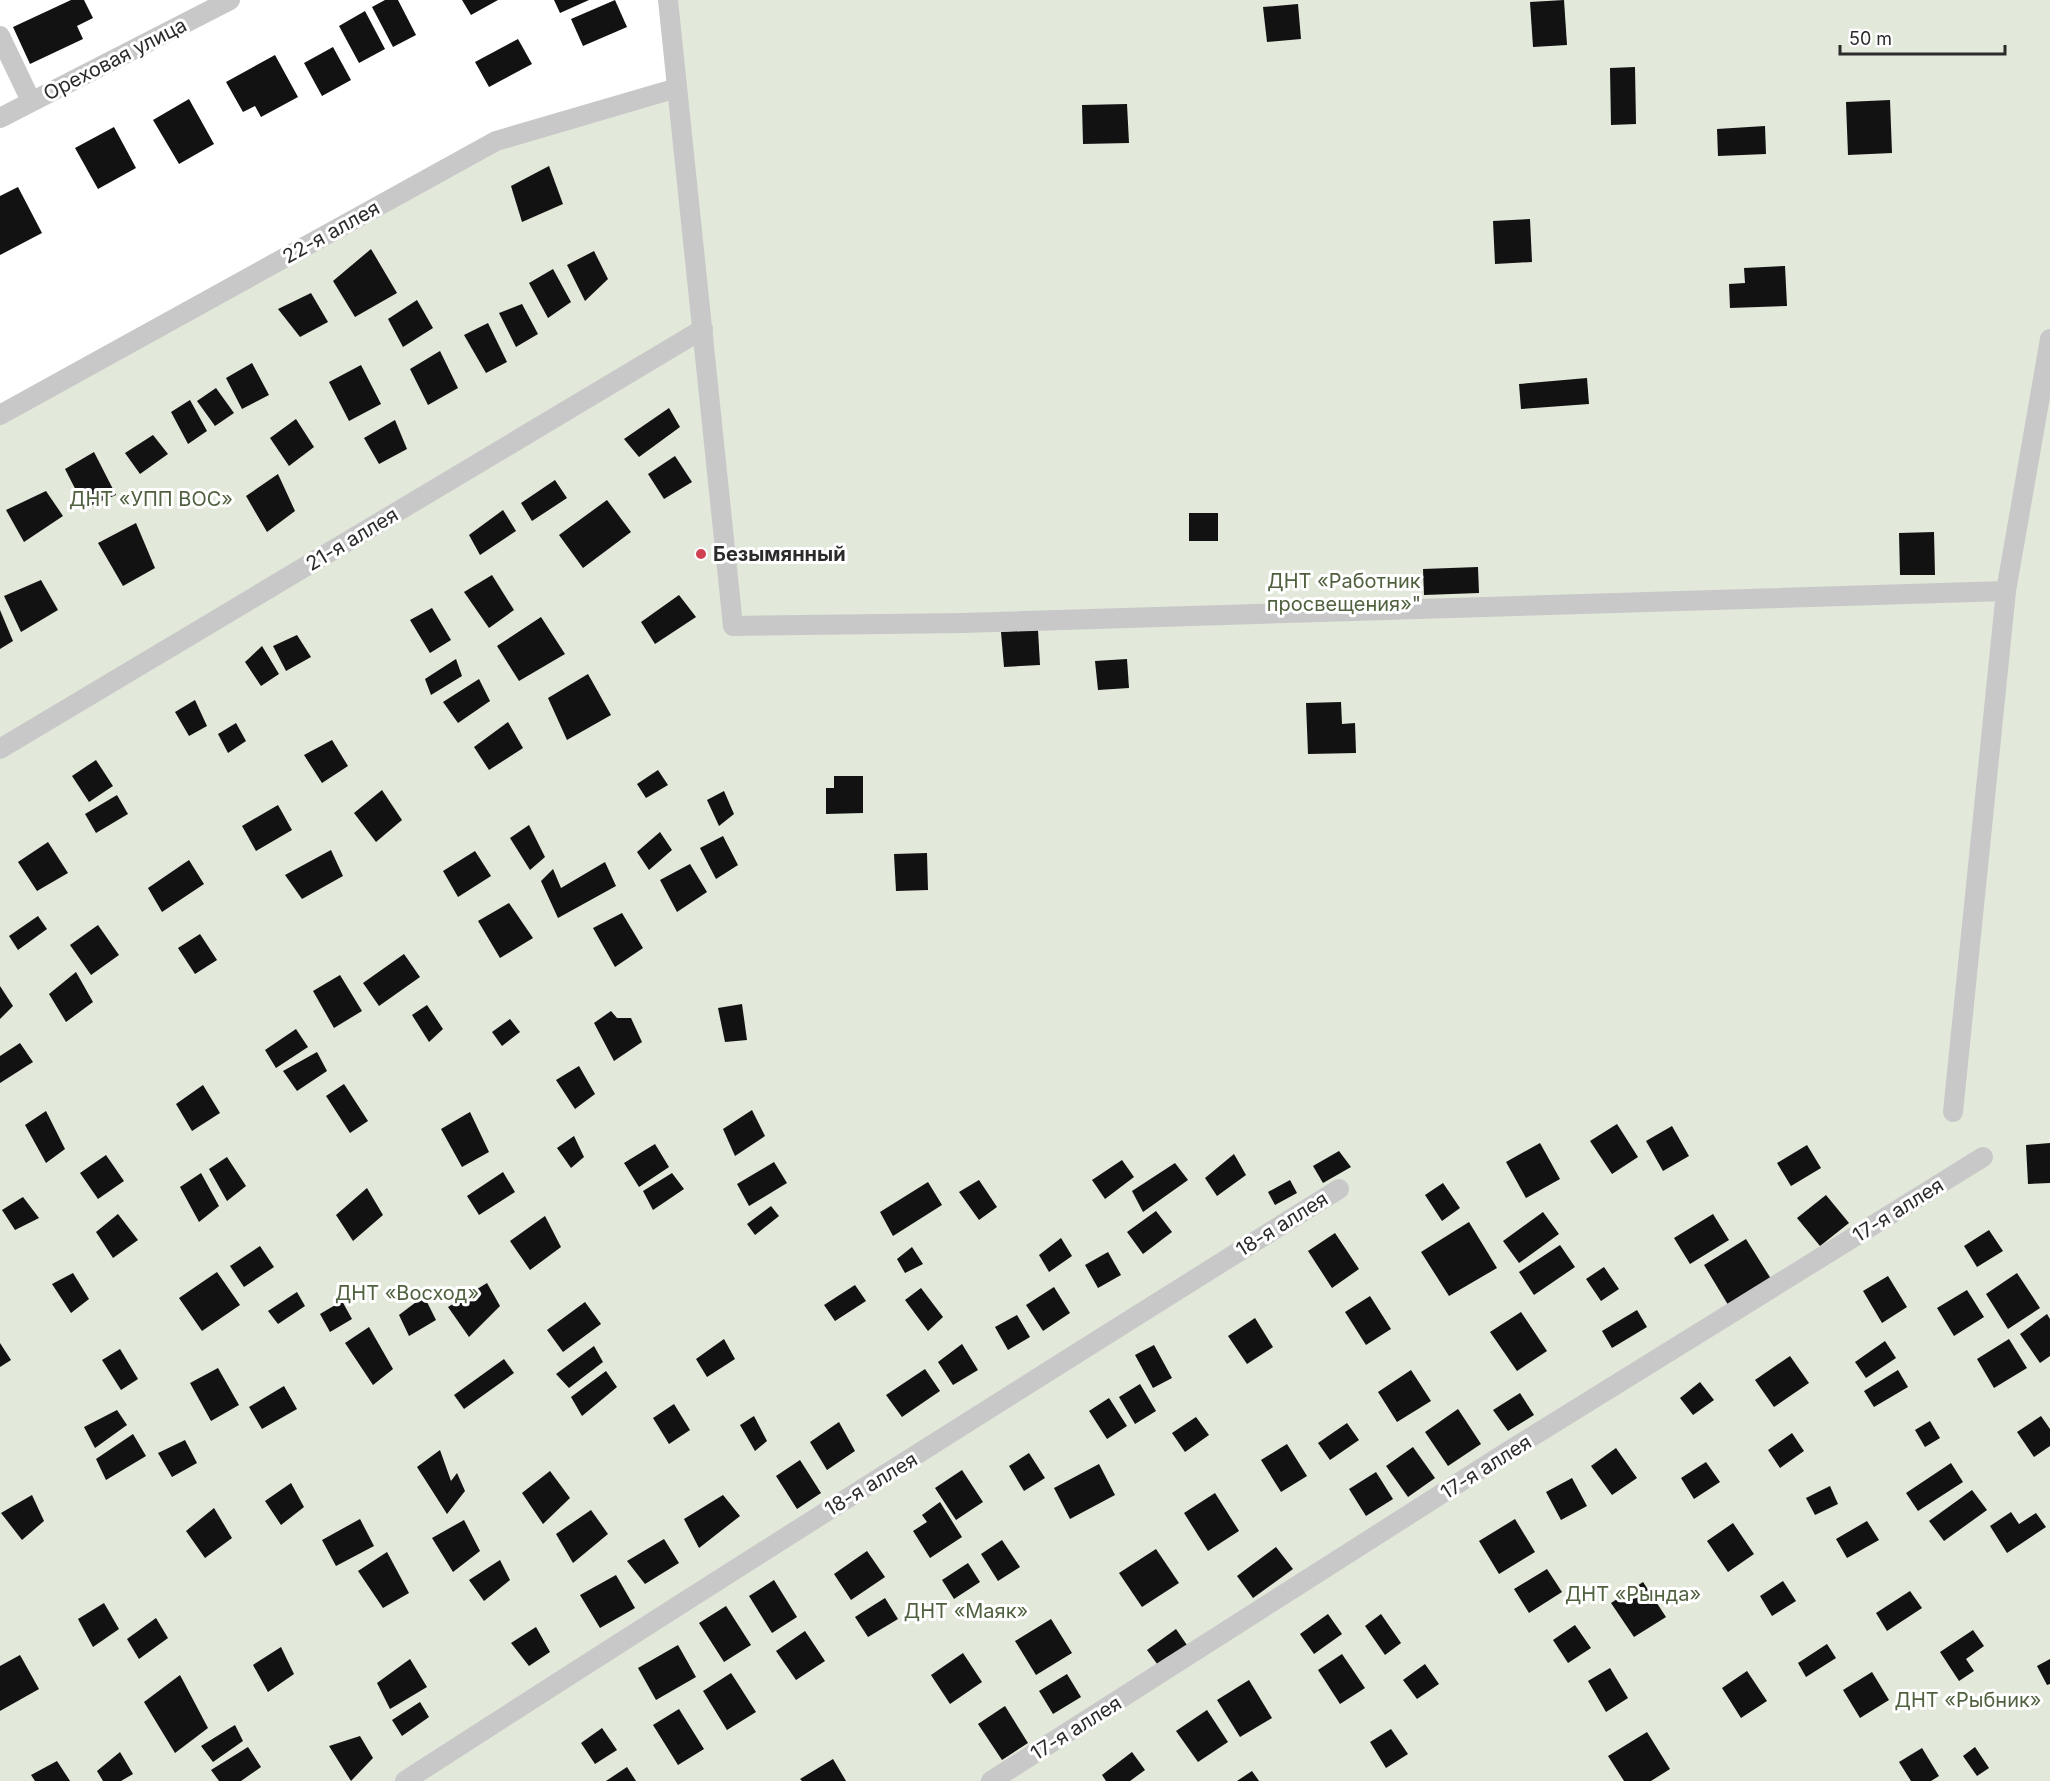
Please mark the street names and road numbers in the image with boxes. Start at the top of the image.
street label: Ореховая улица [39,13,191,105]
street label: 22-я аллея [278,195,384,269]
street label: 21-я аллея [302,502,402,576]
street label: 17-я аллея [1848,1173,1948,1247]
street label: 18-я аллея [1232,1186,1332,1262]
street label: 17-я аллея [1436,1430,1536,1504]
street label: 18-я аллея [821,1447,921,1521]
street label: 17-я аллея [1026,1691,1126,1765]

